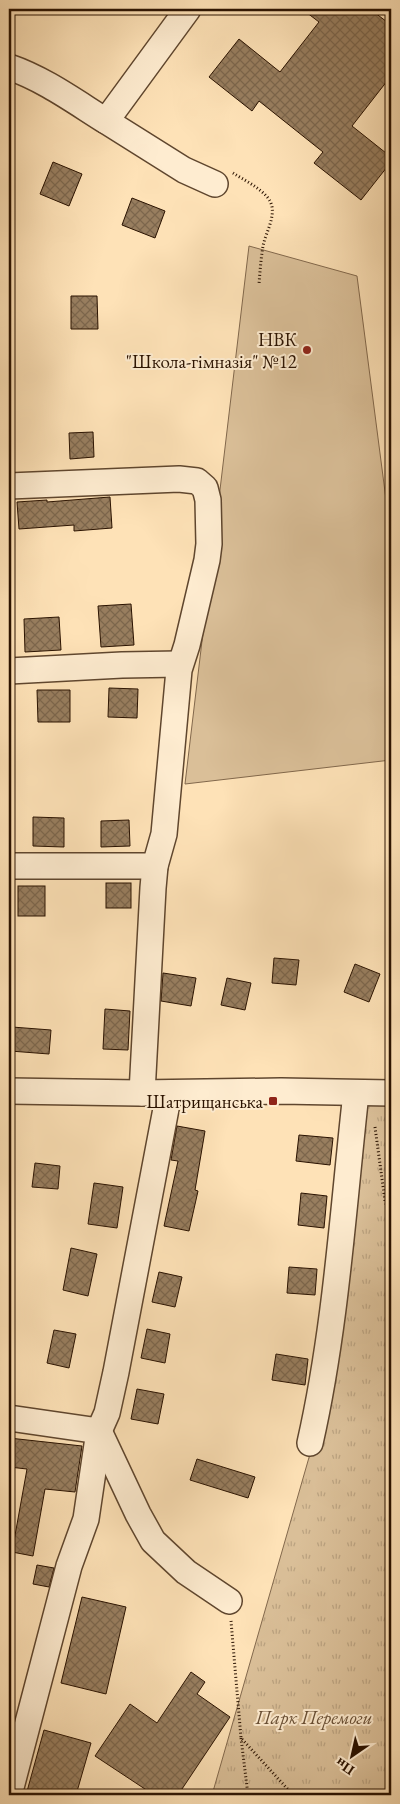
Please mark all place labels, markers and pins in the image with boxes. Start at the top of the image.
place label: НВК "Школа-гімназія" №12 [126,327,297,374]
marker: НВК "Школа-гімназія" №12 [301,344,313,356]
place label: Шатрищанська [146,1089,263,1114]
marker: Шатрищанська [267,1095,279,1107]

